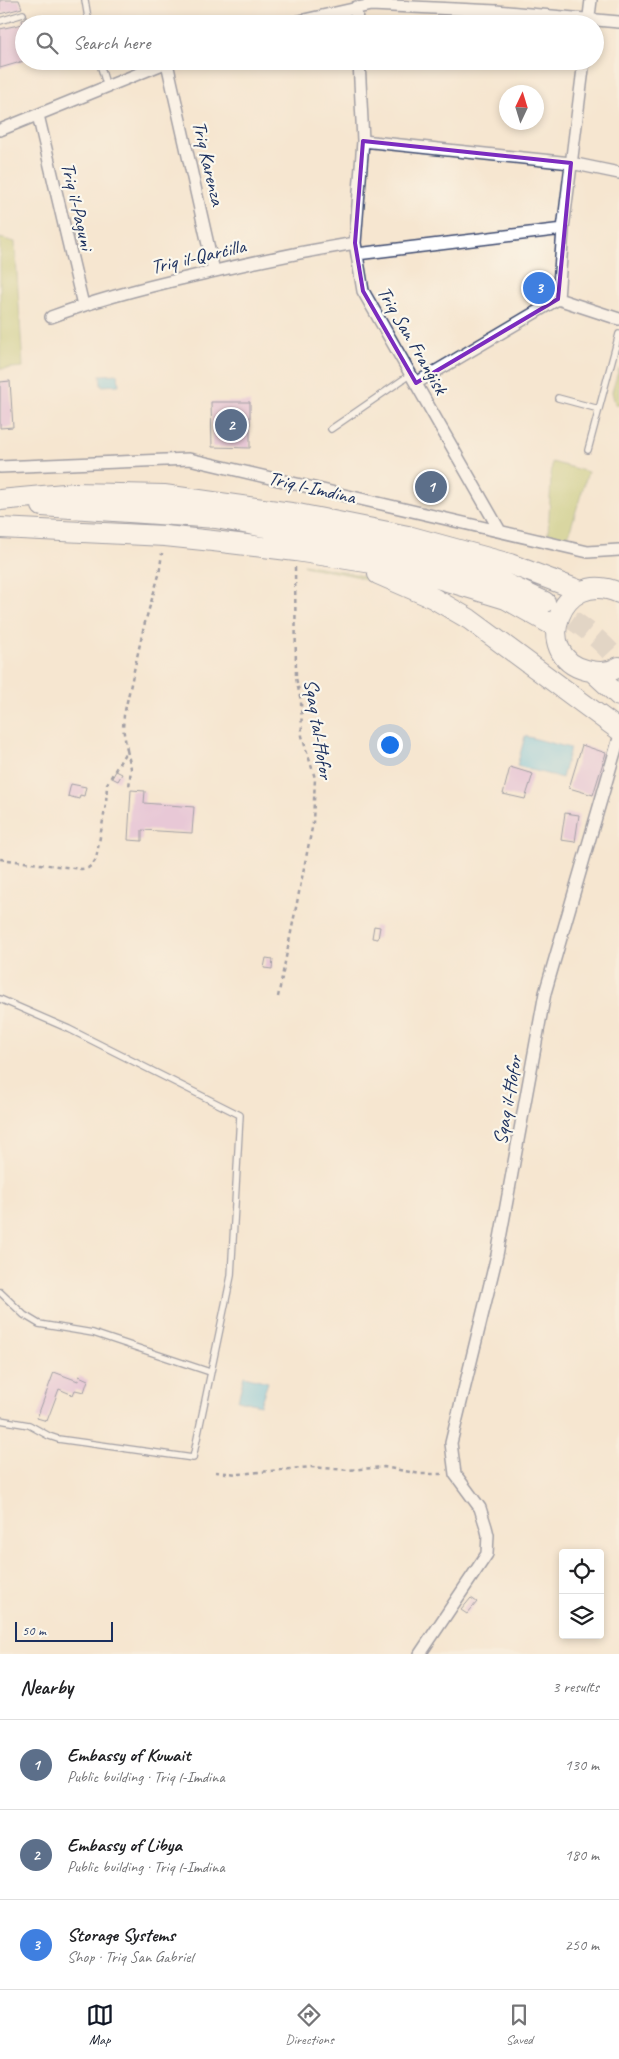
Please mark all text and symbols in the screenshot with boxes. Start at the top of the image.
search box [15,15,604,70]
icon: search [33,29,61,57]
text: Search here [73,31,150,55]
north arrow [499,85,544,130]
street label: Triq Karenza [187,118,231,209]
street label: Triq il-Paguni [55,160,100,255]
street label: Triq il-Qarċilla [148,233,250,279]
pin: 3 [523,269,555,307]
street label: Triq San Franġisk [372,282,454,400]
pin: 2 [215,406,247,444]
street label: Triq l-Imdina [266,465,360,510]
pin: 1 [415,468,447,506]
street label: Sqaq tal-Ħofor [298,677,339,783]
your location [377,732,403,758]
street label: Sqaq il-Ħofor [487,1052,528,1147]
map controls [559,1549,604,1639]
button: locate [559,1549,604,1594]
button: layers [559,1594,604,1639]
scale bar [15,1619,112,1642]
text: 50 m [22,1622,46,1639]
text: Nearby [20,1674,73,1700]
text: 3 results [552,1677,599,1697]
text: Embassy of Kuwait [67,1743,190,1767]
text: 1 [32,1755,40,1775]
text: 130 m [565,1755,599,1775]
text: Public building · Triq l-Imdina [67,1767,225,1787]
text: Embassy of Libya [67,1833,182,1857]
text: 2 [32,1845,40,1865]
text: 180 m [565,1845,599,1865]
text: Public building · Triq l-Imdina [67,1857,225,1877]
text: Storage Systems [67,1923,175,1947]
text: 3 [32,1935,40,1955]
text: 250 m [565,1935,599,1955]
text: Shop · Triq San Gabriel [67,1947,193,1967]
tab: Map [86,2001,114,2048]
tab: Directions [285,2001,334,2048]
tab: Saved [505,2001,533,2048]

